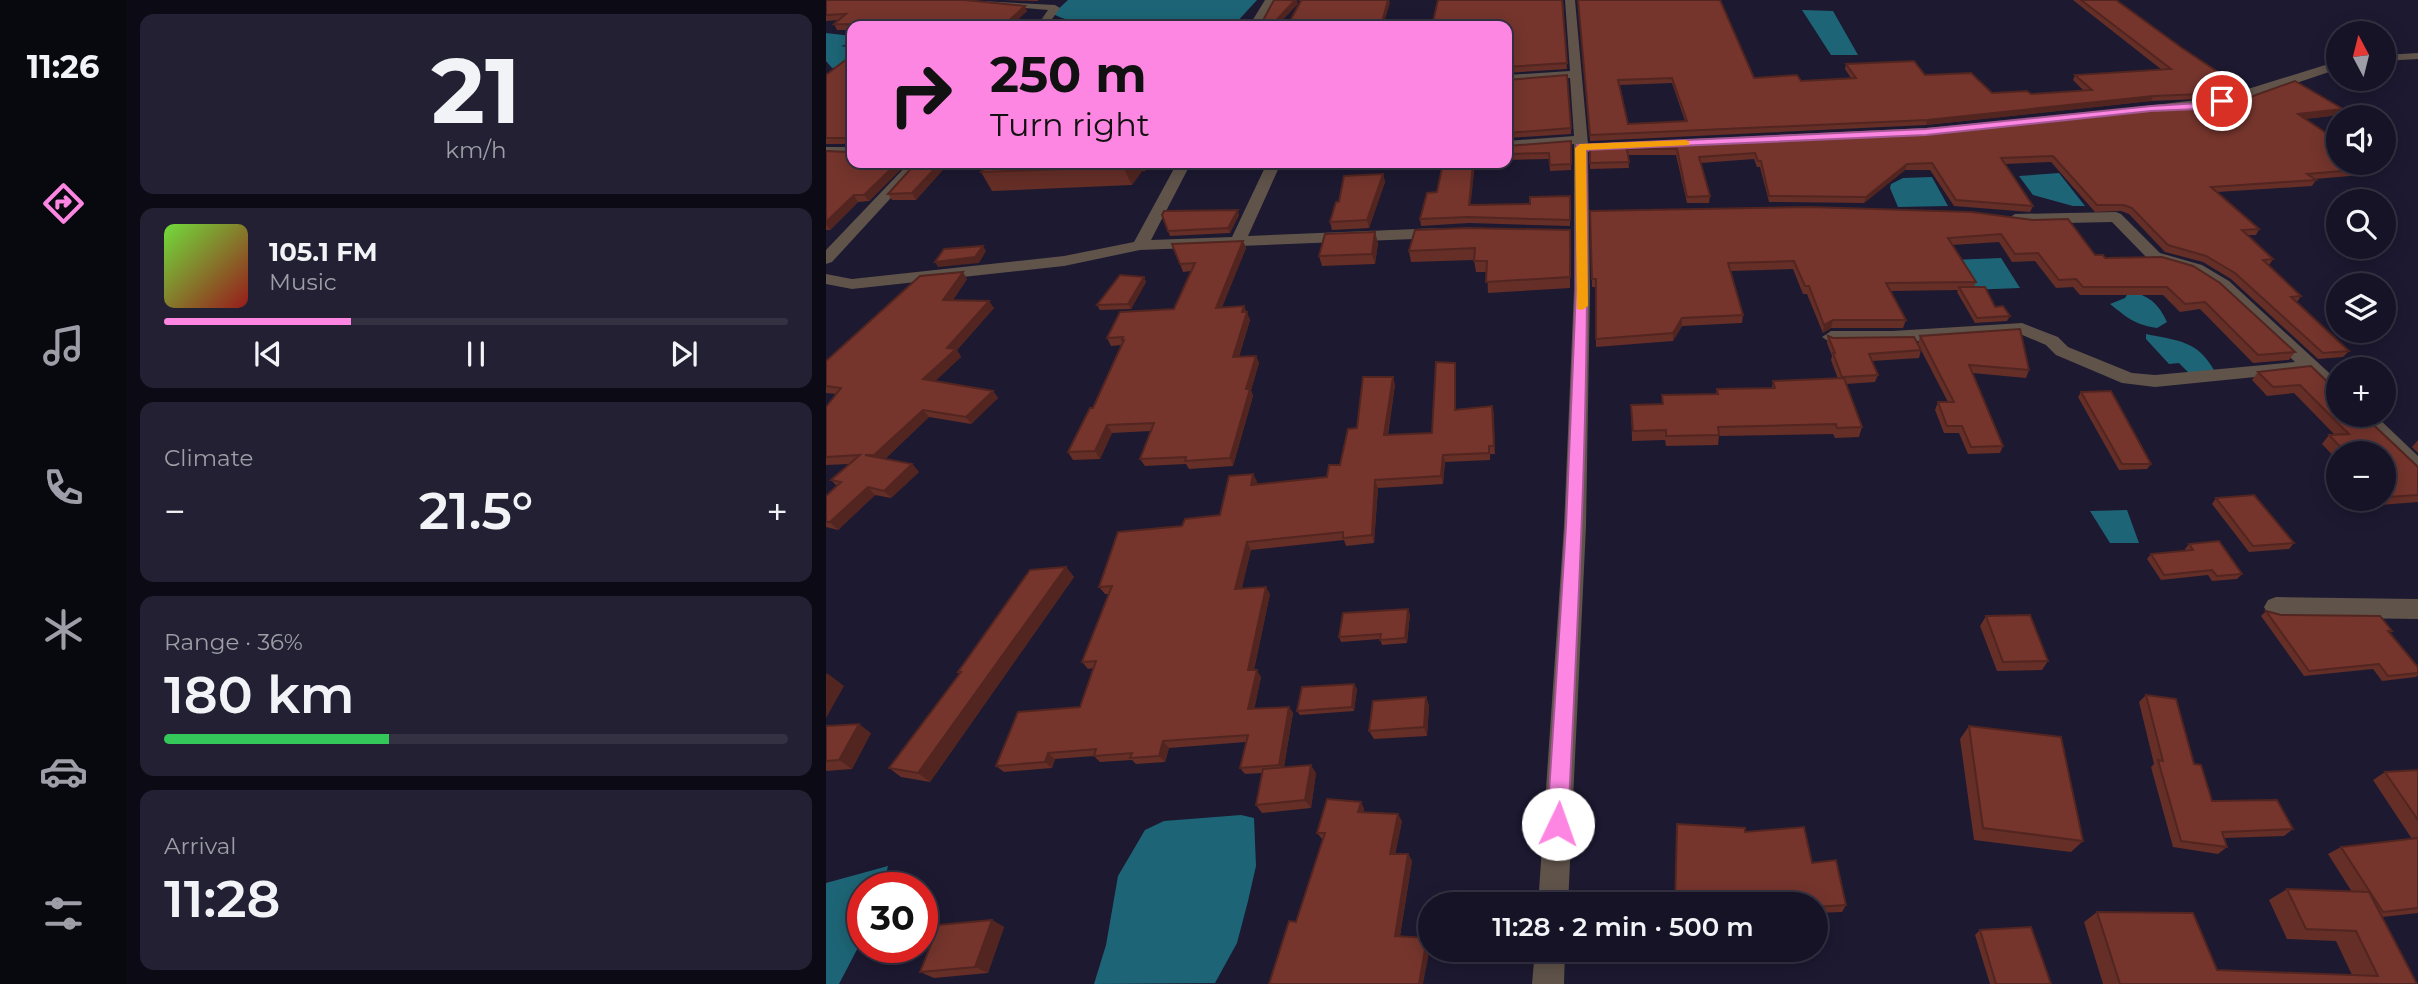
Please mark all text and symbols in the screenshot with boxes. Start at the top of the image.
north arrow [2326,21,2396,91]
map controls [2326,21,2396,511]
text: 21 [431,35,521,146]
text: 250 m [990,45,1147,104]
text: 11:26 [27,47,99,86]
icon: right [875,49,966,140]
pin [2192,71,2252,131]
icon: arrive [2203,82,2241,120]
text: Turn right [990,105,1150,144]
button: sound [2326,105,2396,175]
text: km/h [445,136,507,164]
icon: directions [39,179,88,228]
button: search [2326,189,2396,259]
text: 105.1 FM [269,236,378,268]
text: Music [269,268,337,296]
button: layers [2326,273,2396,343]
icon: music [39,321,88,370]
icon: previous [249,335,287,373]
icon: pause [457,335,495,373]
icon: next [665,335,703,373]
button: + [2326,357,2396,427]
button: − [2326,441,2396,511]
text: Climate [164,444,253,472]
icon: phone [39,463,88,512]
text: 21.5° [419,479,533,542]
text: − [164,488,186,535]
text: + [766,488,788,535]
icon: climate [39,605,88,654]
text: Range · 36% [164,628,303,656]
text: 180 km [164,663,355,726]
icon: car [39,747,88,796]
position arrow [1521,787,1595,861]
text: Arrival [164,832,237,860]
text: 11:28 [164,867,280,930]
speed limit sign: 30 [847,872,938,963]
icon: filters [39,889,88,938]
text: 11:28 · 2 min · 500 m [1492,911,1754,943]

